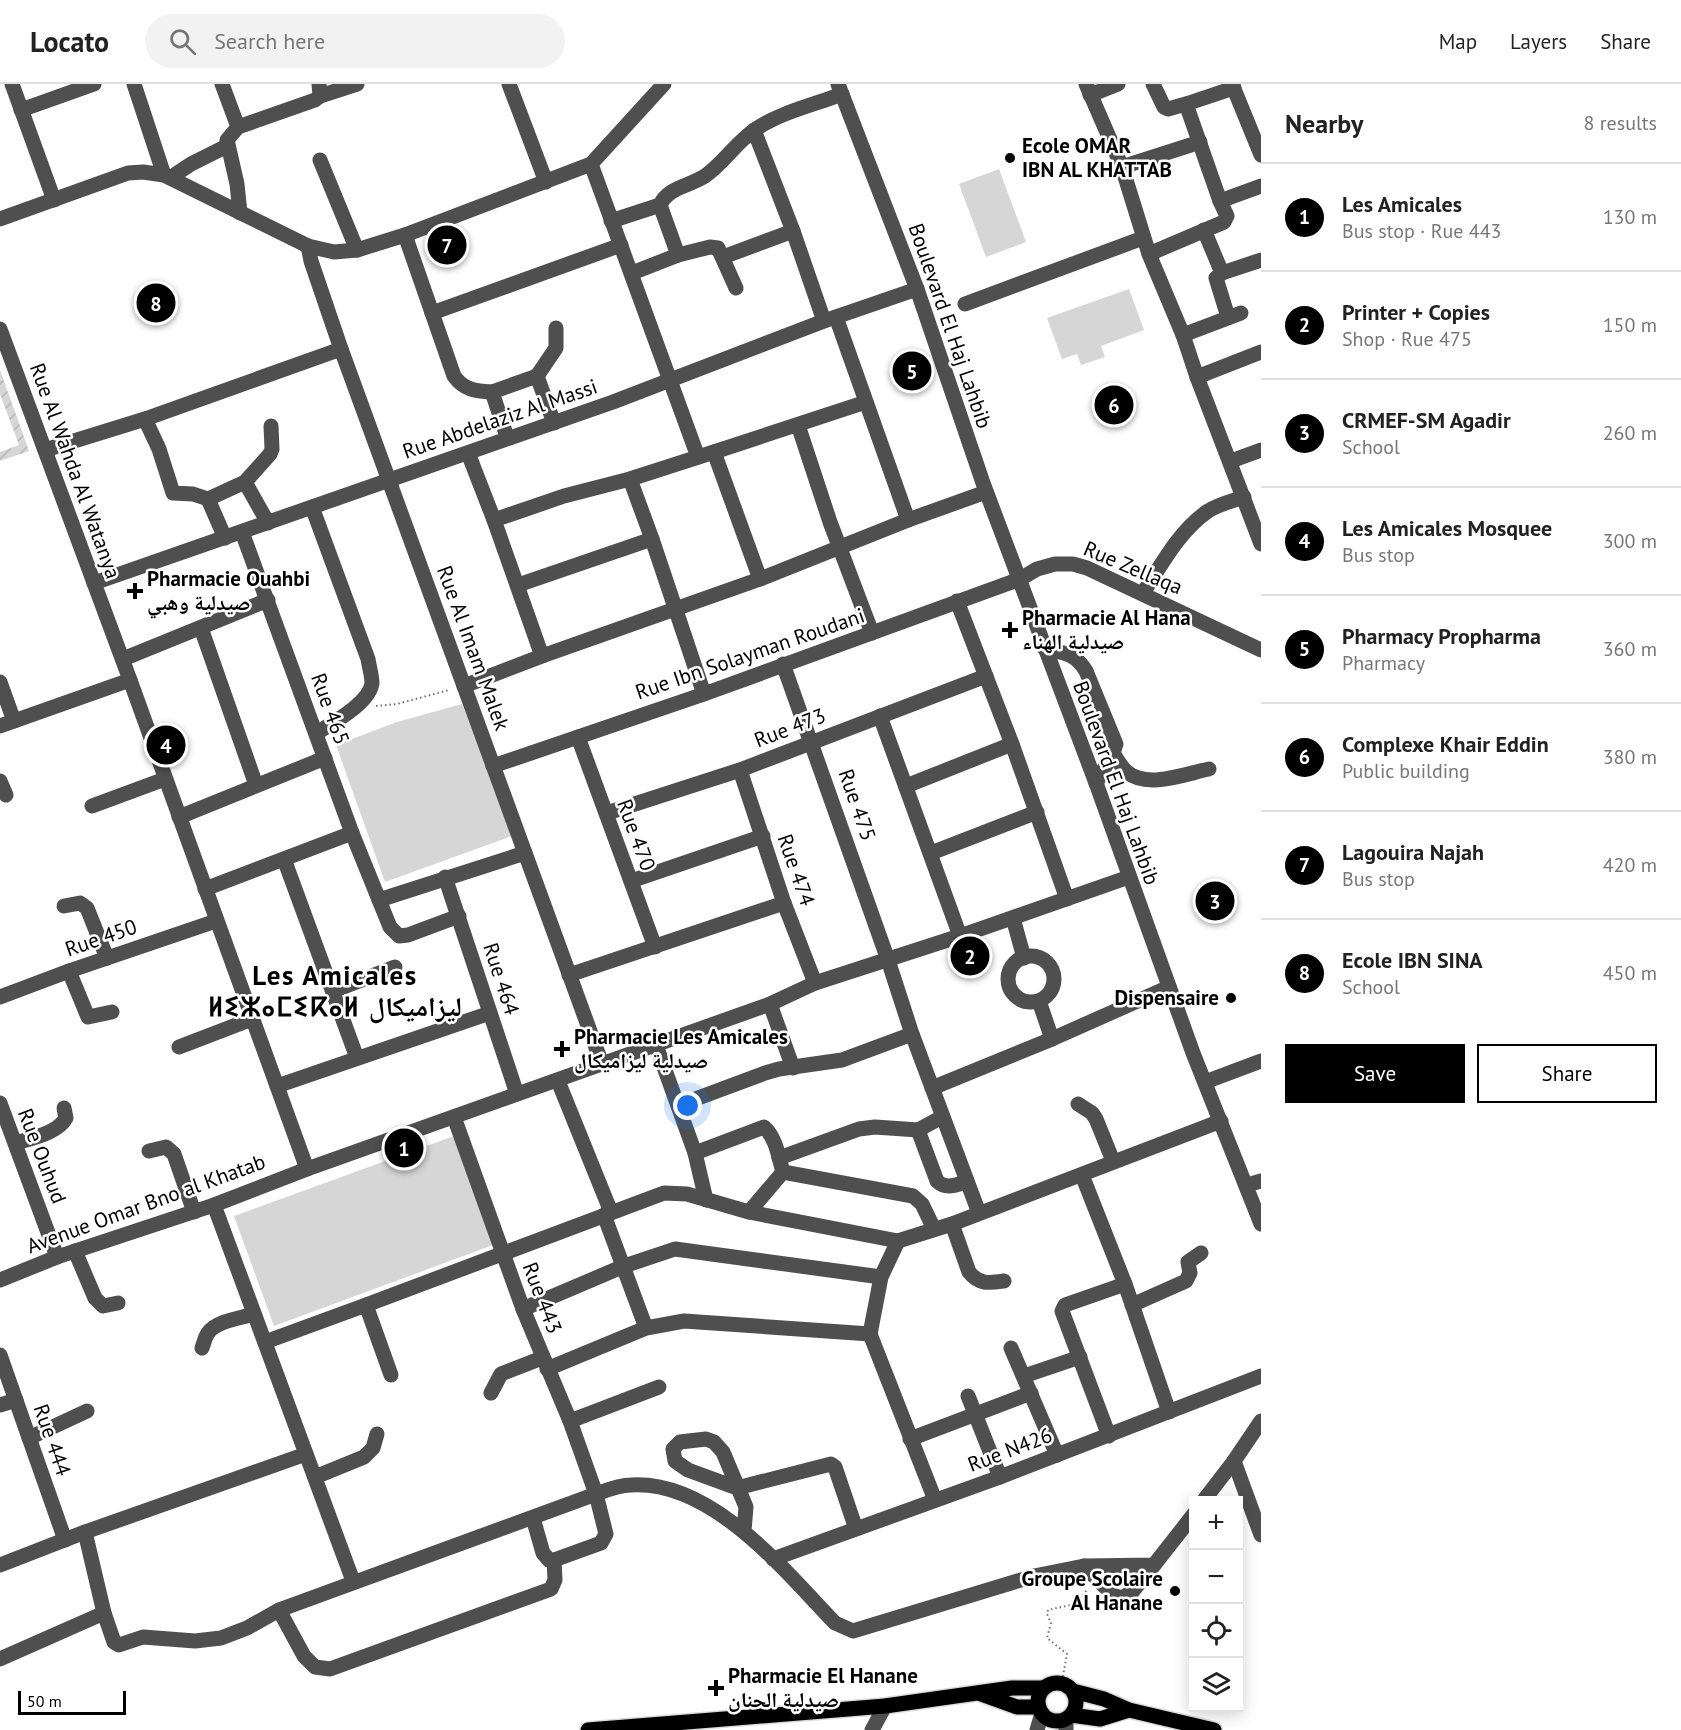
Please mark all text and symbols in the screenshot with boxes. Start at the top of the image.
search box [145,14,565,68]
text: Locato [30,23,109,60]
icon: search [166,25,199,58]
text: Search here [214,27,325,55]
text: Map [1439,28,1477,55]
text: Layers [1510,28,1567,55]
text: Share [1600,28,1651,55]
text: Nearby [1285,107,1363,140]
text: 8 results [1584,110,1657,136]
place label: Ecole OMAR IBN AL KHATTAB [1022,132,1172,183]
marker: Ecole OMAR IBN AL KHATTAB [1003,151,1017,165]
text: Les Amicales [1342,190,1462,218]
text: 1 [1299,204,1310,230]
text: 130 m [1603,204,1657,230]
text: Bus stop · Rue 443 [1342,218,1501,244]
street label: Boulevard El Haj Lahbib [903,220,998,432]
pin: 7 [428,222,466,268]
pin: 8 [136,280,176,326]
text: Printer + Copies [1342,298,1490,326]
text: 2 [1299,312,1310,338]
text: 150 m [1603,312,1657,338]
text: Shop · Rue 475 [1342,326,1472,352]
pin: 5 [892,348,932,394]
street label: Rue Al Wahda Al Watanya [24,359,127,582]
street label: Rue Abdelaziz Al Massi [399,372,601,465]
pin: 6 [1094,382,1134,428]
text: CRMEF-SM Agadir [1342,406,1511,434]
text: 3 [1299,420,1310,446]
text: 260 m [1603,420,1657,446]
text: School [1342,434,1400,460]
text: Les Amicales Mosquee [1342,514,1552,542]
text: 4 [1299,528,1310,554]
text: 300 m [1603,528,1657,554]
street label: Rue Zellaqa [1080,535,1187,600]
text: Bus stop [1342,542,1415,568]
street label: Rue Al Imam Malek [431,562,516,734]
place label: Pharmacie Ouahbi صيدلية وهبي [147,565,310,619]
marker: Pharmacie Ouahbi صيدلية وهبي [128,584,142,598]
street label: Rue Ibn Solayman Roudani [632,602,868,705]
place label: Pharmacie Al Hana صيدلية الهناء [1022,604,1191,655]
text: Pharmacy Propharma [1342,622,1541,650]
marker: Pharmacie Al Hana صيدلية الهناء [1003,623,1017,637]
text: 5 [1299,636,1310,662]
text: 360 m [1603,636,1657,662]
text: Pharmacy [1342,650,1425,676]
street label: Rue 465 [305,669,356,748]
street label: Boulevard El Haj Lahbib [1067,677,1166,889]
street label: Rue 473 [750,702,829,753]
pin: 4 [146,722,186,768]
text: Complexe Khair Eddin [1342,730,1549,758]
text: 6 [1299,744,1310,770]
text: 380 m [1603,744,1657,770]
text: Public building [1342,758,1470,784]
street label: Rue 475 [833,765,882,844]
street label: Rue 470 [611,795,662,874]
street label: Rue 474 [772,830,821,909]
text: Lagouira Najah [1342,838,1484,866]
text: 7 [1299,852,1310,878]
text: 420 m [1603,852,1657,878]
text: Bus stop [1342,866,1415,892]
pin: 3 [1196,878,1234,924]
street label: Rue 450 [61,913,140,962]
pin: 2 [950,934,990,978]
street label: Rue 464 [477,939,526,1018]
text: Ecole IBN SINA [1342,946,1483,974]
district label: Les Amicales ⵍⵉⵣⴰⵎⵉⴽⴰⵍ ليزاميكال [208,958,462,1024]
text: 8 [1299,960,1310,986]
text: 450 m [1603,960,1657,986]
text: School [1342,974,1400,1000]
place label: Dispensaire [1114,984,1219,1011]
marker: Dispensaire [1224,991,1238,1005]
place label: Pharmacie Les Amicales صيدلية ليزاميكال [574,1023,788,1074]
marker: Pharmacie Les Amicales صيدلية ليزاميكال [555,1042,569,1056]
button: Save [1285,1044,1465,1103]
button: Share [1477,1044,1657,1103]
your location [673,1091,702,1120]
street label: Rue Ouhud [12,1104,73,1207]
pin: 1 [384,1126,424,1170]
street label: Avenue Omar Bno al Khatab [23,1148,269,1259]
street label: Rue 443 [517,1258,568,1337]
street label: Rue 444 [28,1400,77,1479]
street label: Rue N426 [964,1421,1056,1478]
map controls [1189,1496,1243,1712]
button: + [1189,1496,1243,1550]
button: − [1189,1550,1243,1604]
place label: Groupe Scolaire Al Hanane [1022,1565,1163,1616]
marker: Groupe Scolaire Al Hanane [1168,1584,1182,1598]
button: locate [1189,1604,1243,1658]
button: layers [1189,1658,1243,1712]
place label: Pharmacie El Hanane صيدلية الحنان [728,1662,918,1713]
marker: Pharmacie El Hanane صيدلية الحنان [709,1681,723,1695]
scale bar [18,1688,126,1716]
text: 50 m [27,1691,62,1711]

